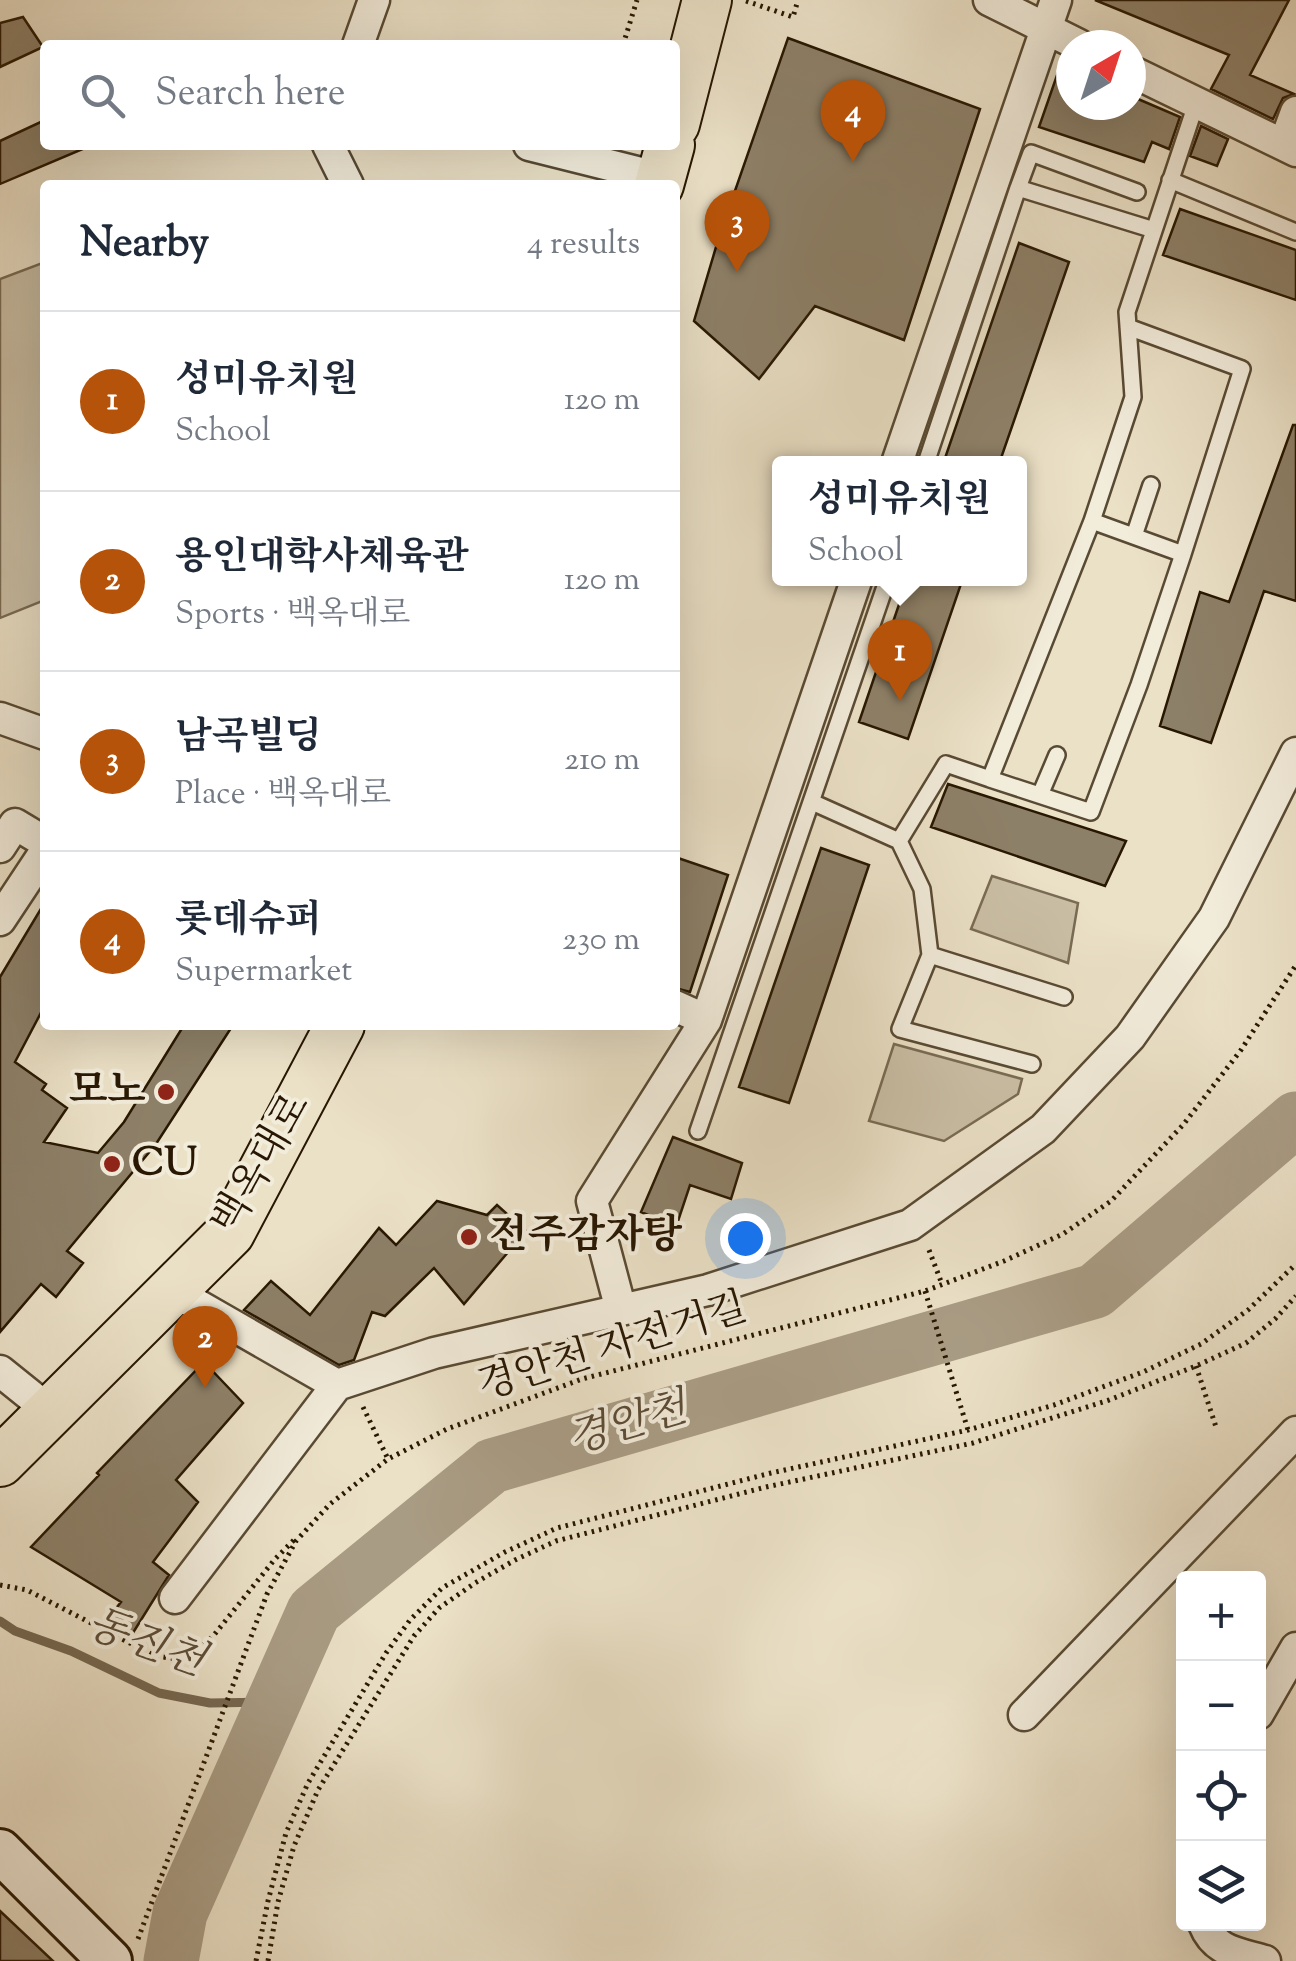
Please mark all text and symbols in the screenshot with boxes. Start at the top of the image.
north arrow [1056,30,1146,120]
search box [40,40,680,150]
icon: search [75,68,130,123]
text: Search here [155,68,346,122]
pin: 4 [820,80,886,162]
pin: 3 [704,190,770,272]
text: Nearby [80,215,209,275]
text: 4 results [527,222,640,268]
text: 성미유치원 [175,355,359,409]
text: 1 [107,378,118,424]
text: 120 m [564,378,640,424]
text: School [175,409,271,455]
popup [772,456,1027,586]
text: 성미유치원 [808,475,991,529]
text: School [808,529,903,575]
text: 용인대학사체육관 [175,532,469,586]
text: 2 [105,558,120,604]
text: 120 m [564,558,640,604]
text: Sports · 백옥대로 [175,592,410,638]
pin: 1 [868,618,932,701]
text: 남곡빌딩 [175,712,322,766]
text: 3 [106,738,119,784]
text: 210 m [564,738,640,784]
text: Place · 백옥대로 [175,772,391,818]
text: 롯데슈퍼 [175,895,322,949]
text: 4 [104,918,121,964]
text: 230 m [562,918,640,964]
text: Supermarket [175,949,352,995]
place label: 모노 [69,1064,146,1121]
marker: 모노 [155,1081,177,1103]
street label: 백옥대로 [200,1084,326,1246]
place label: CU [132,1136,197,1193]
marker: CU [101,1153,123,1175]
place label: 전주감자탕 [489,1209,683,1266]
your location [720,1213,771,1264]
marker: 전주감자탕 [458,1226,480,1248]
street label: 경안천 자전거길 [471,1281,755,1417]
pin: 2 [172,1306,238,1388]
water label: 경안천 [561,1380,697,1472]
map controls [1176,1571,1266,1931]
button: + [1176,1571,1266,1661]
water label: 동진천 [78,1596,215,1695]
button: − [1176,1661,1266,1751]
button: locate [1176,1751,1266,1841]
button: layers [1176,1841,1266,1931]

